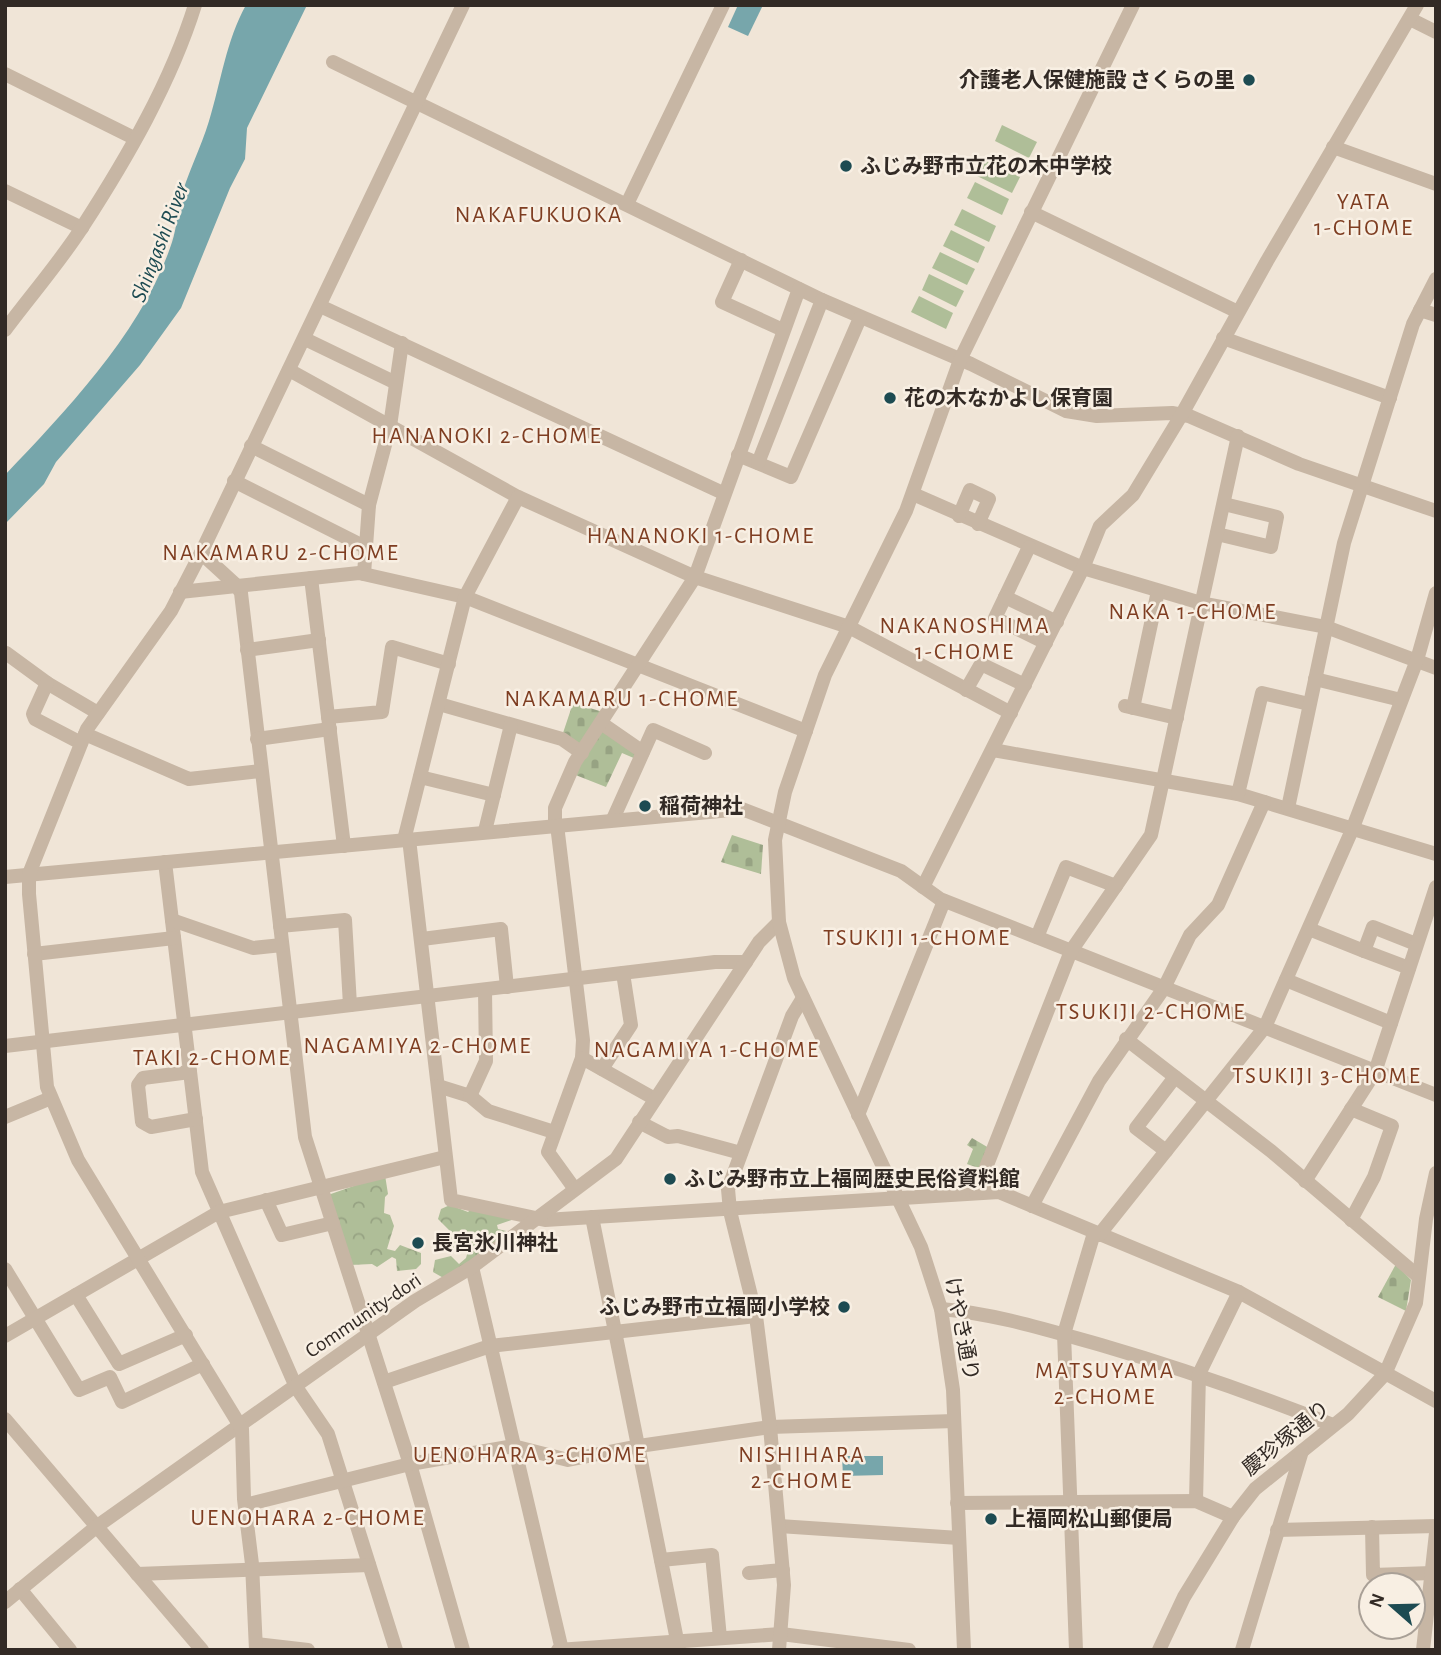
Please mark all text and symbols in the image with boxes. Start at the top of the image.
place label: 介護老人保健施設 さくらの里 [959,68,1235,91]
marker: 介護老人保健施設 さくらの里 [1241,72,1257,88]
place label: ふじみ野市立花の木中学校 [860,155,1112,177]
marker: ふじみ野市立花の木中学校 [838,158,854,174]
water label: Shingashi River [127,179,194,305]
district label: YATA 1-CHOME [1314,191,1414,240]
district label: NAKAFUKUOKA [455,204,623,227]
place label: 花の木なかよし保育園 [904,387,1113,409]
marker: 花の木なかよし保育園 [882,390,898,406]
district label: HANANOKI 2-CHOME [371,425,603,448]
district label: HANANOKI 1-CHOME [587,525,815,548]
district label: NAKAMARU 2-CHOME [162,542,400,565]
district label: NAKA 1-CHOME [1109,601,1277,624]
district label: NAKANOSHIMA 1-CHOME [880,615,1050,664]
district label: NAKAMARU 1-CHOME [505,688,739,711]
place label: 稲荷神社 [659,794,743,817]
marker: 稲荷神社 [637,798,653,814]
district label: TSUKIJI 1-CHOME [823,927,1011,950]
district label: TSUKIJI 2-CHOME [1056,1001,1246,1024]
district label: NAGAMIYA 2-CHOME [304,1035,532,1058]
district label: NAGAMIYA 1-CHOME [594,1039,820,1062]
district label: TAKI 2-CHOME [133,1047,291,1070]
district label: TSUKIJI 3-CHOME [1232,1065,1422,1088]
place label: ふじみ野市立上福岡歴史民俗資料館 [684,1167,1020,1190]
marker: ふじみ野市立上福岡歴史民俗資料館 [662,1171,678,1187]
place label: 長宮氷川神社 [432,1231,558,1254]
marker: 長宮氷川神社 [410,1235,426,1251]
street label: Community-dori [302,1269,425,1362]
street label: けやき通り [941,1275,983,1383]
place label: ふじみ野市立福岡小学校 [599,1296,830,1318]
marker: ふじみ野市立福岡小学校 [836,1299,852,1315]
district label: MATSUYAMA 2-CHOME [1035,1360,1175,1409]
street label: 慶珍塚通り [1238,1396,1334,1480]
district label: UENOHARA 3-CHOME [413,1444,647,1467]
district label: NISHIHARA 2-CHOME [738,1444,866,1493]
district label: UENOHARA 2-CHOME [191,1507,425,1530]
place label: 上福岡松山郵便局 [1005,1508,1173,1530]
marker: 上福岡松山郵便局 [983,1511,999,1527]
north arrow [1357,1571,1427,1641]
text: N [1366,1591,1389,1610]

